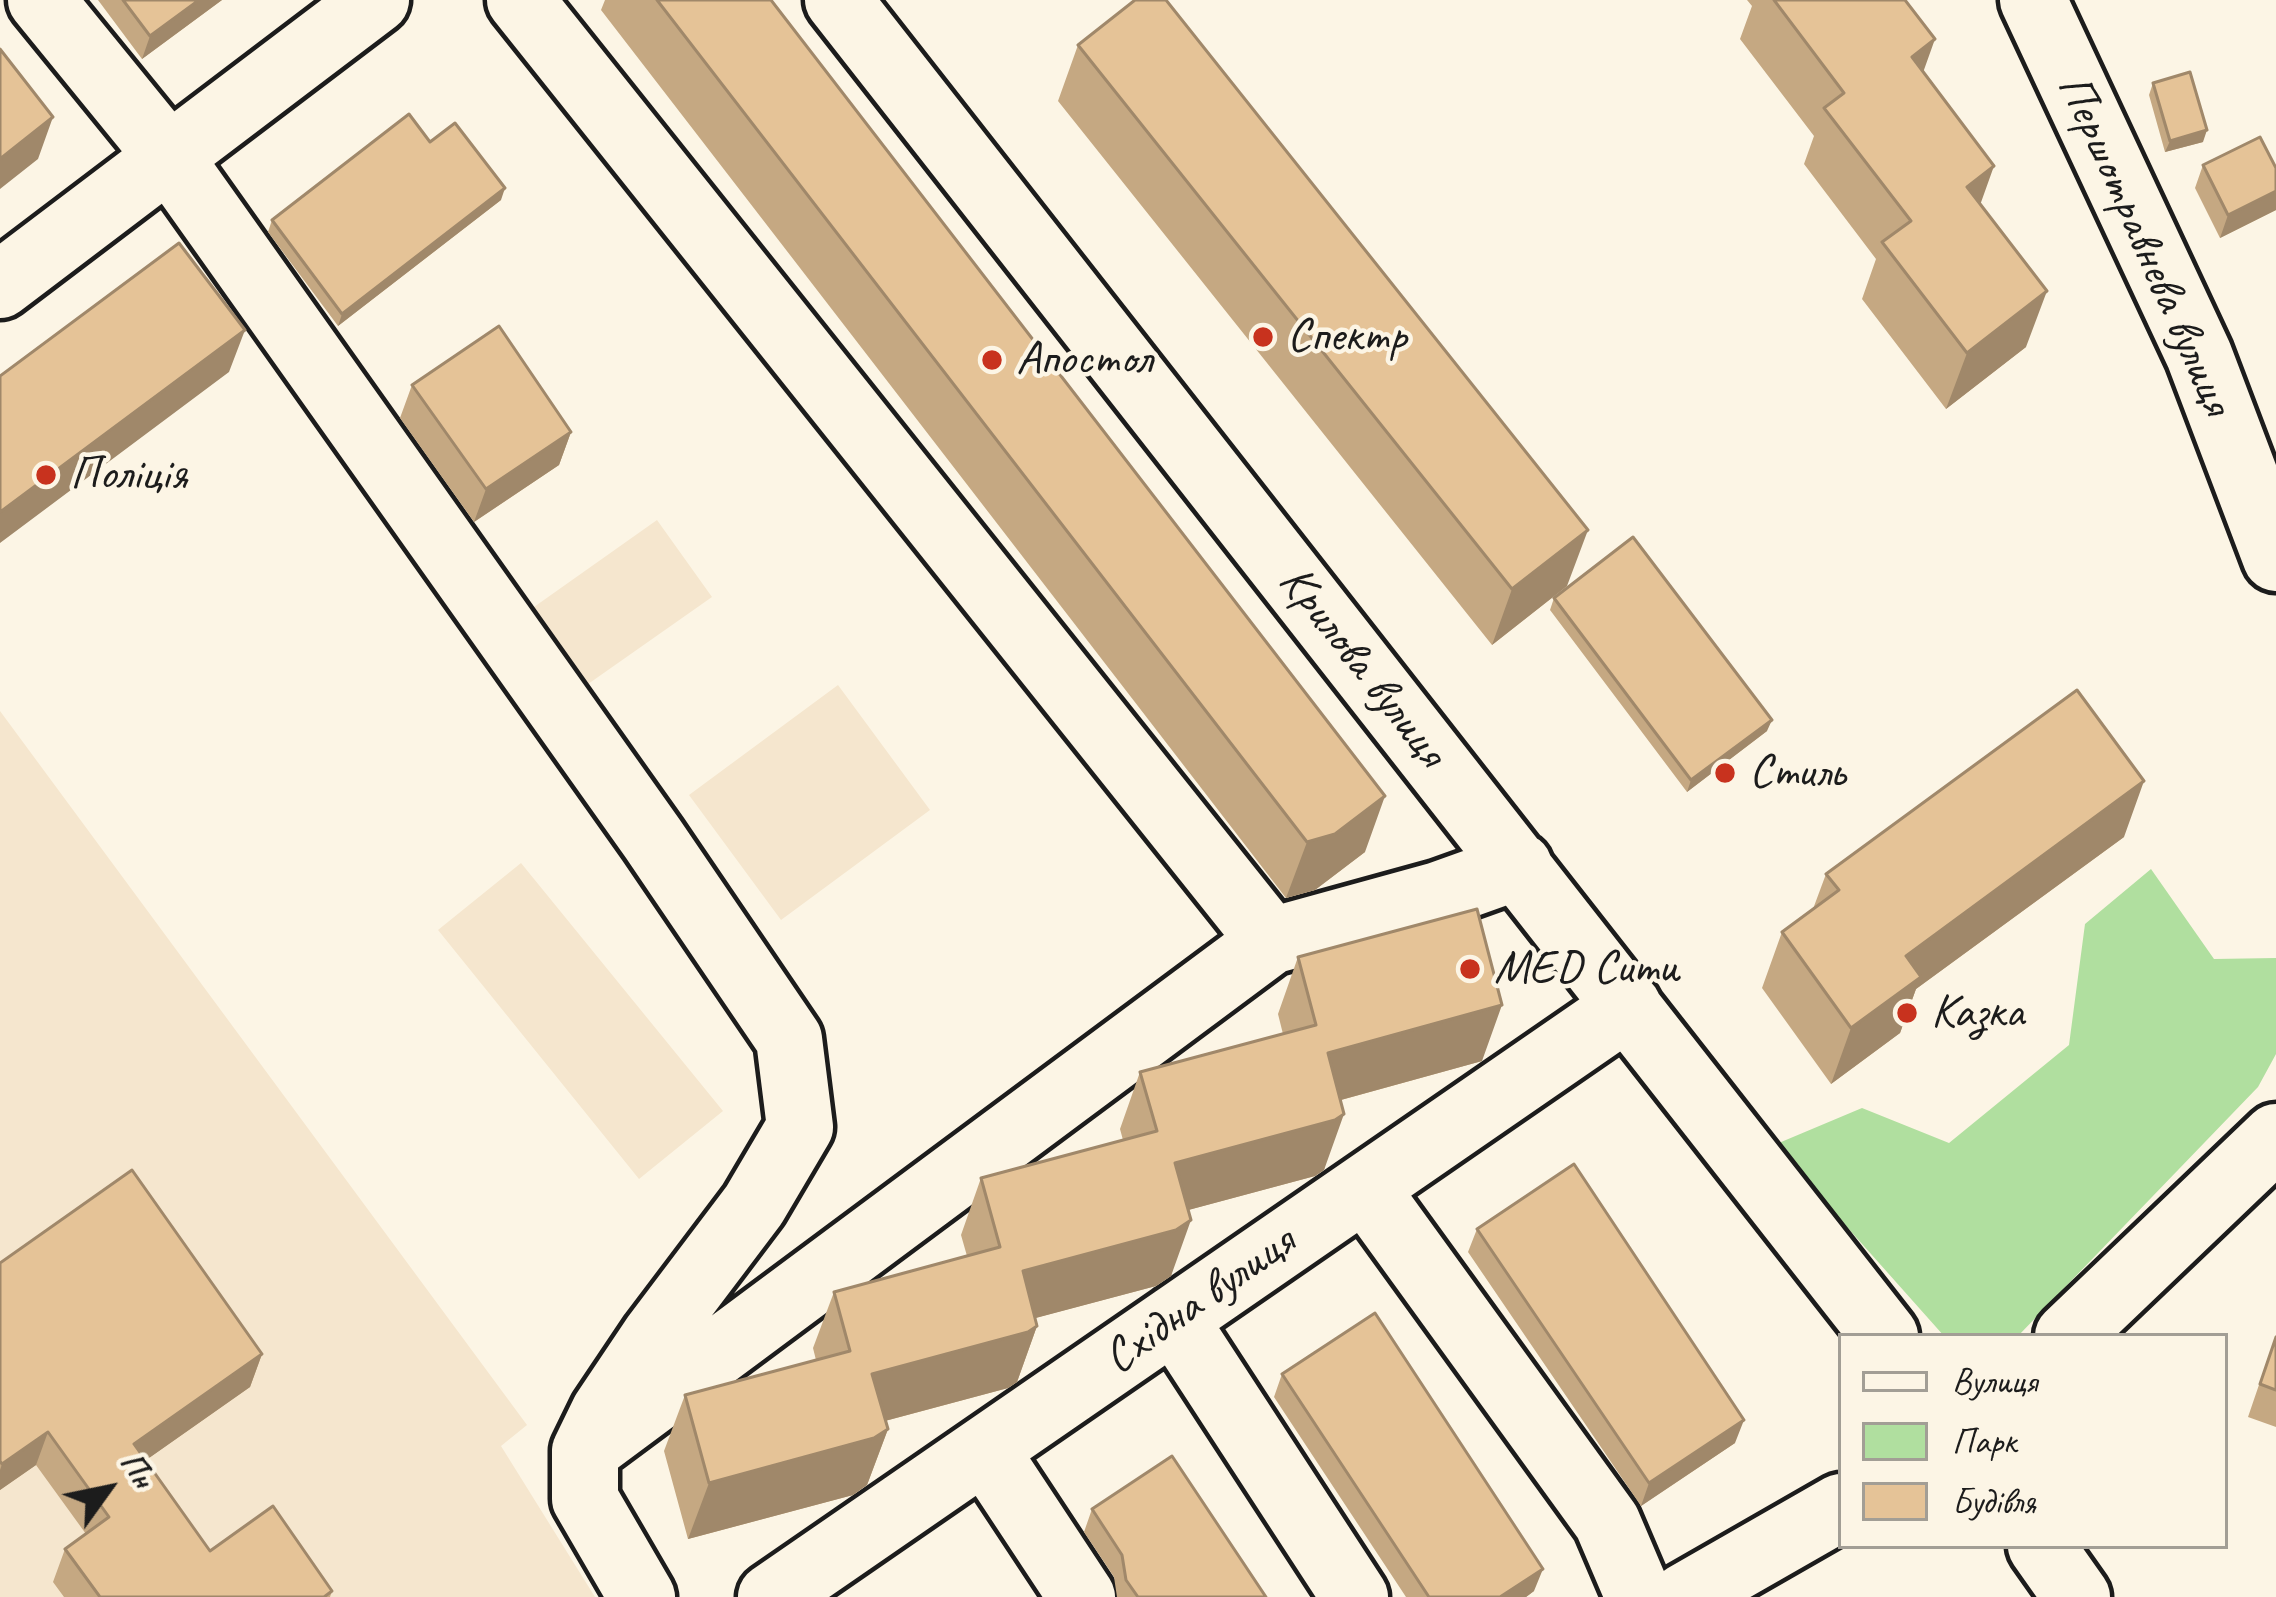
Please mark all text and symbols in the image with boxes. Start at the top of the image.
street label: Першотравнева вулиця [2043,66,2245,424]
place label: Спектр [1287,308,1407,366]
marker: Спектр [1250,324,1276,350]
place label: Апостол [1016,331,1152,389]
marker: Апостол [979,347,1005,373]
place label: Поліція [70,446,187,504]
marker: Поліція [33,462,59,488]
street label: Крилова вулиця [1266,555,1458,779]
place label: Стиль [1749,744,1845,802]
marker: Стиль [1712,760,1738,786]
place label: MED Сити [1494,940,1679,998]
marker: MED Сити [1457,956,1483,982]
place label: Казка [1931,984,2024,1042]
marker: Казка [1894,1000,1920,1026]
street label: Східна вулиця [1093,1214,1307,1388]
legend [1838,1333,2228,1549]
text: Вулиця [1952,1358,2037,1404]
text: Парк [1952,1418,2016,1464]
north arrow [48,1429,168,1549]
text: Пн [111,1443,165,1495]
text: Будівля [1952,1478,2036,1524]

